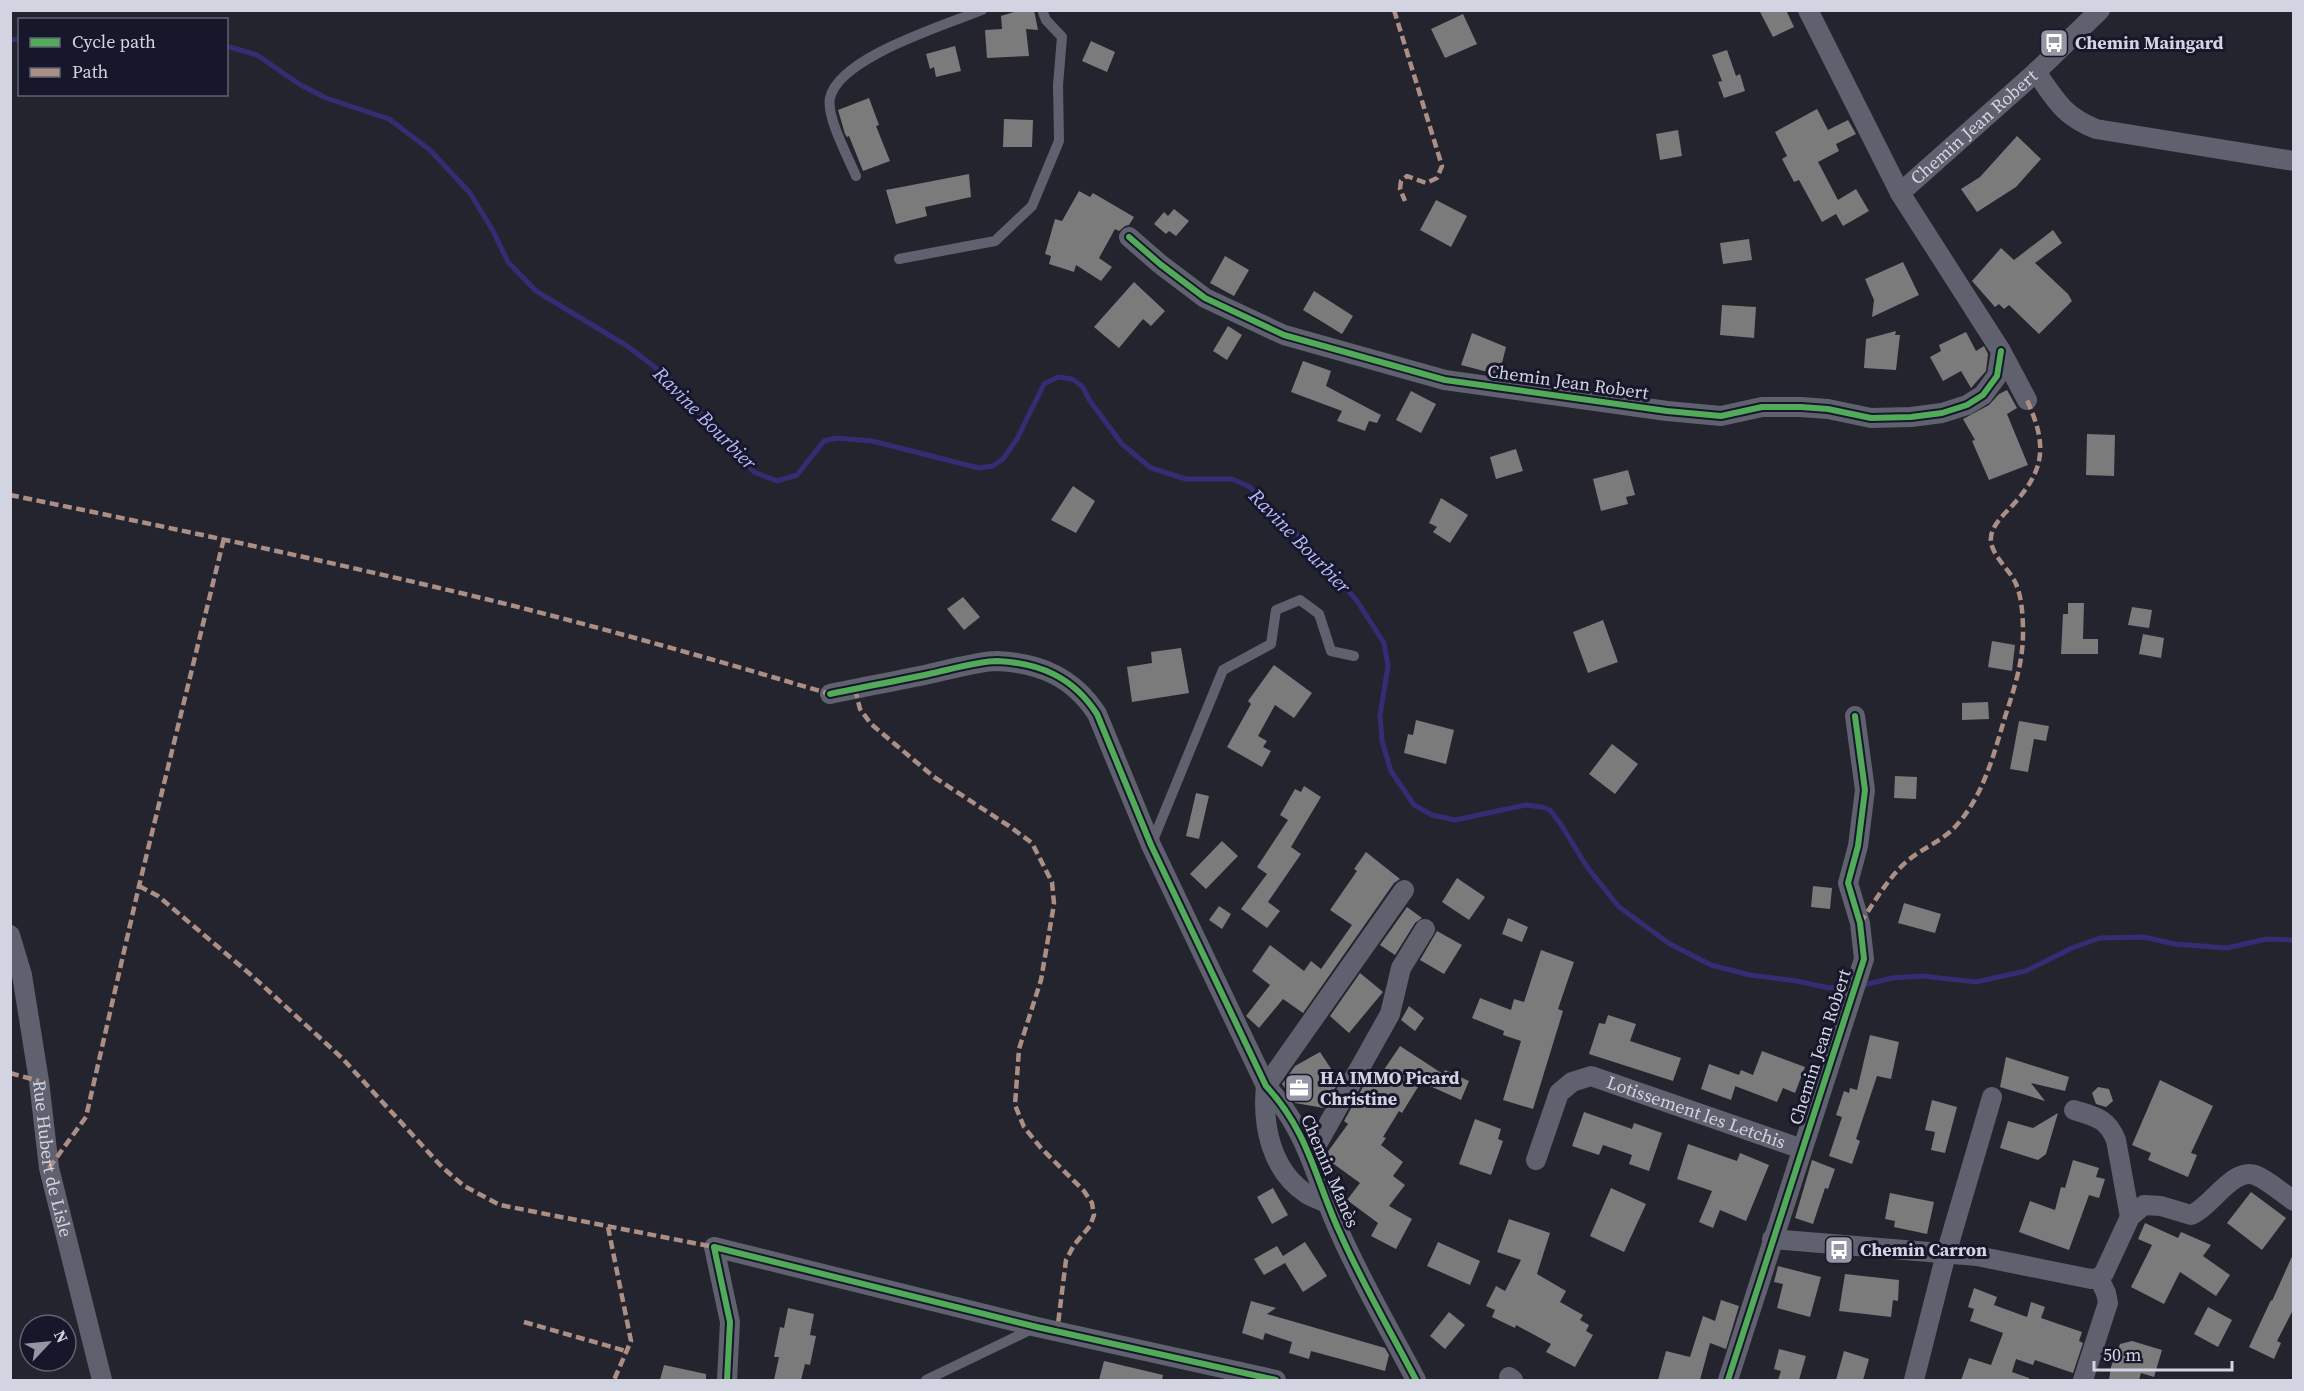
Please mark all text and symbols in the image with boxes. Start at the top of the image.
legend [18,18,228,96]
bus stop icon: Chemin Maingard [2038,27,2070,59]
text: Cycle path [72,29,156,54]
place label: Chemin Maingard [2075,30,2224,55]
text: Path [72,59,109,84]
street label: Chemin Jean Robert [1905,63,2043,190]
street label: Chemin Jean Robert [1486,358,1650,405]
water label: Ravine Bourbier [646,359,764,477]
water label: Ravine Bourbier [1242,482,1358,600]
street label: Chemin Jean Robert [1783,966,1857,1128]
place label: HA IMMO Picard Christine [1320,1065,1460,1111]
street label: Lotissement les Letchis [1603,1069,1789,1154]
office icon: HA IMMO Picard Christine [1283,1072,1315,1104]
street label: Rue Hubert de Lisle [27,1079,79,1240]
street label: Chemin Manès [1295,1110,1366,1231]
bus stop icon: Chemin Carron [1823,1234,1855,1266]
place label: Chemin Carron [1860,1237,1987,1262]
north arrow [18,1313,78,1373]
text: N [49,1326,74,1347]
scale bar [2094,1334,2232,1372]
text: 50 m [2103,1342,2141,1367]

